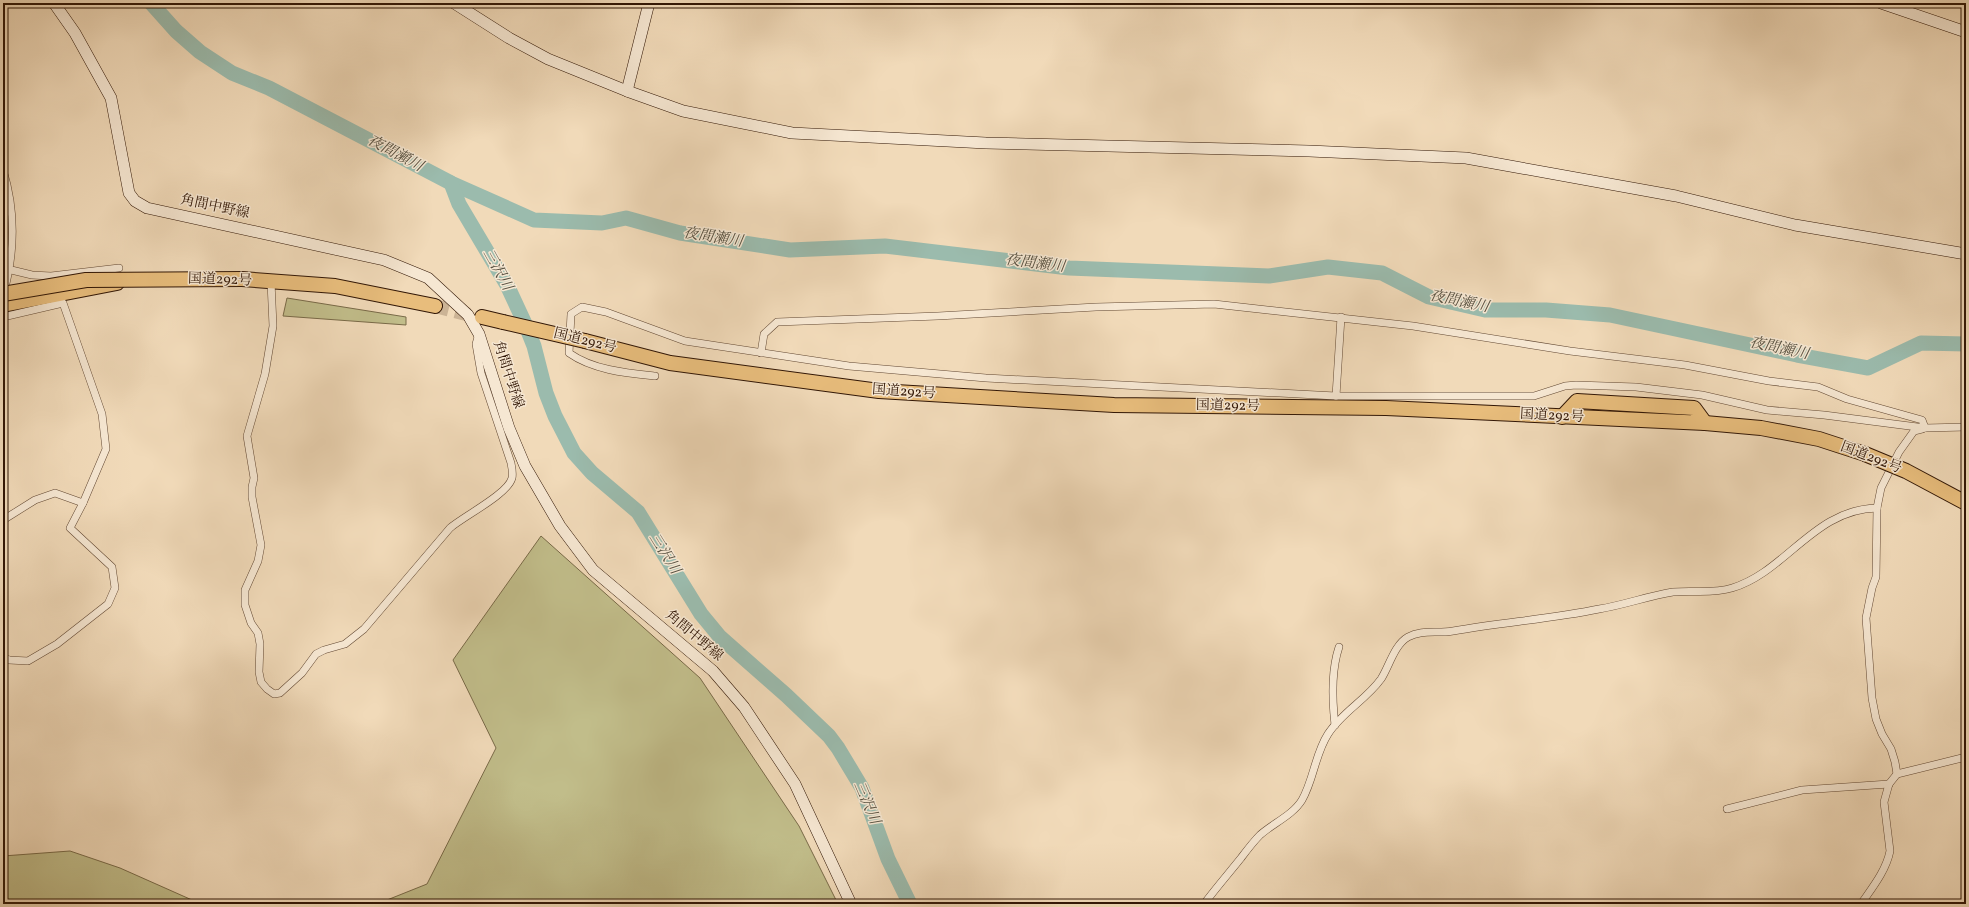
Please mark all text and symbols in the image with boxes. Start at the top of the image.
water label: 夜間瀬川 [364,131,428,178]
street label: 角間中野線 [179,190,251,224]
water label: 夜間瀬川 [682,223,746,253]
water label: 三沢川 [477,245,518,297]
water label: 夜間瀬川 [1004,250,1068,278]
street label: 国道292号 [188,269,252,291]
water label: 夜間瀬川 [1427,285,1492,319]
street label: 国道292号 [552,324,618,358]
water label: 夜間瀬川 [1747,332,1812,366]
street label: 角間中野線 [488,339,528,411]
street label: 国道292号 [871,380,937,404]
street label: 国道292号 [1196,396,1260,416]
street label: 国道292号 [1519,405,1585,427]
street label: 国道292号 [1838,438,1904,478]
water label: 三沢川 [643,529,686,580]
street label: 角間中野線 [661,606,727,666]
water label: 三沢川 [848,778,885,830]

